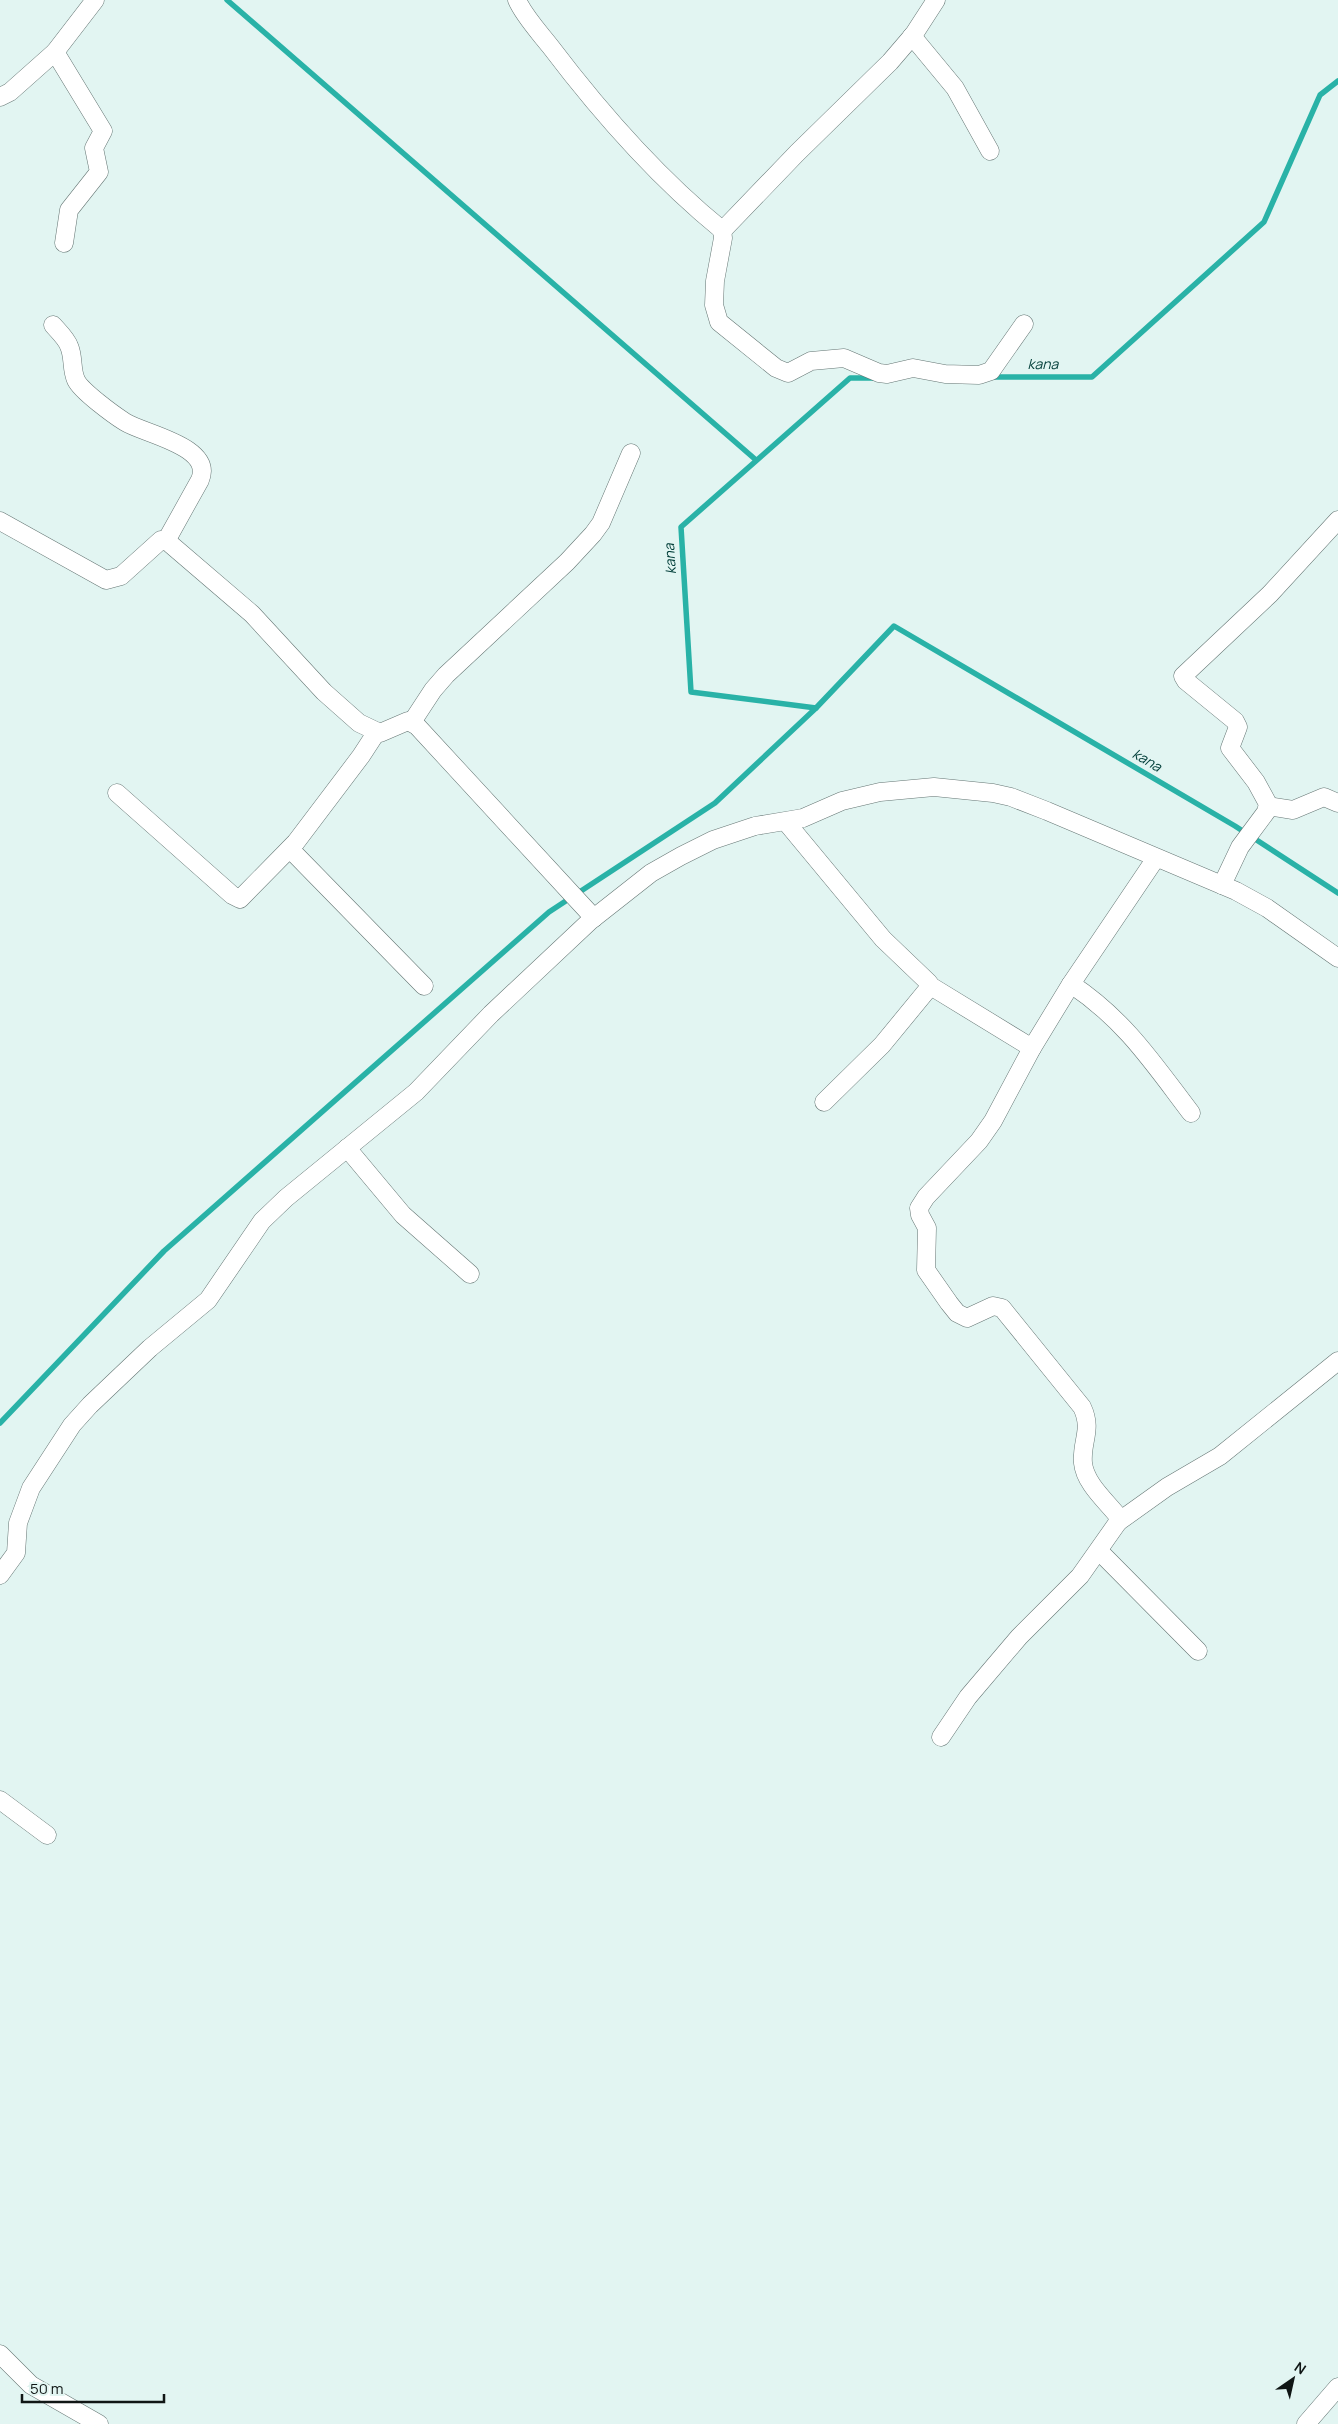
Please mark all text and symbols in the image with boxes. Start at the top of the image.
water label: kana [1028,354,1060,373]
water label: kana [659,542,680,575]
water label: kana [1129,744,1166,776]
north arrow [1268,2354,1318,2404]
text: N [1291,2357,1310,2378]
scale bar [22,2372,165,2404]
text: 50 m [30,2378,64,2399]

